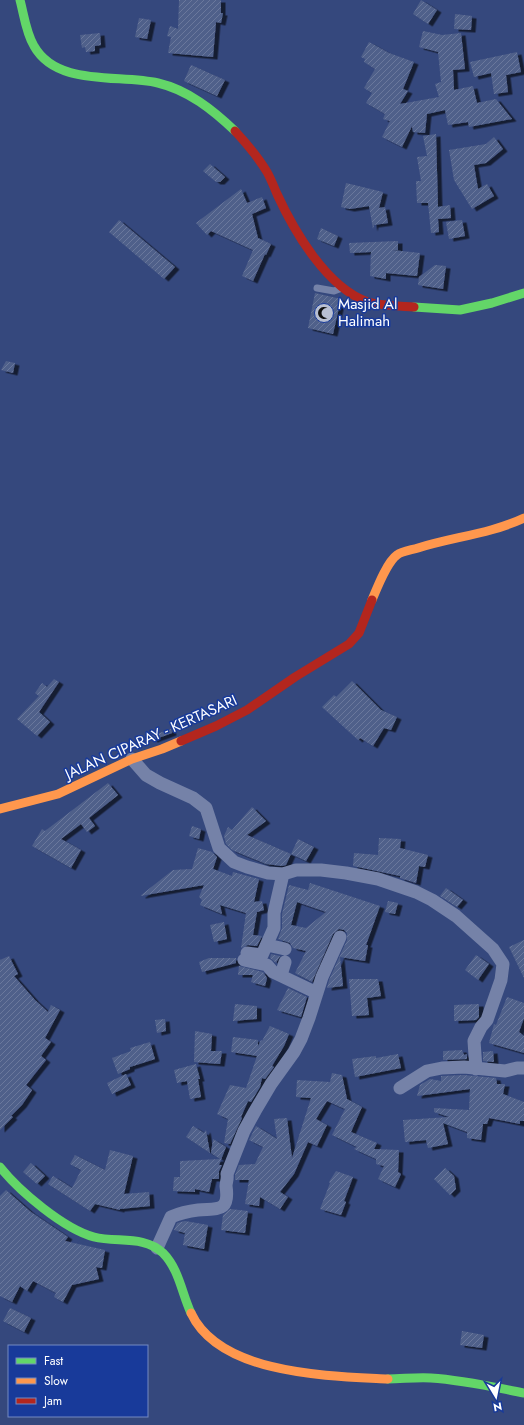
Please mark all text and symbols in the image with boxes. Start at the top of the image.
place label: Masjid Al Halimah [338,293,397,332]
mosque icon: Masjid Al Halimah [313,302,335,324]
street label: JALAN CIPARAY - KERTASARI [60,689,241,786]
legend [8,1345,148,1417]
text: Fast [44,1352,63,1370]
text: Slow [44,1372,69,1390]
north arrow [476,1377,516,1417]
text: Jam [42,1392,62,1410]
text: N [492,1398,503,1415]

